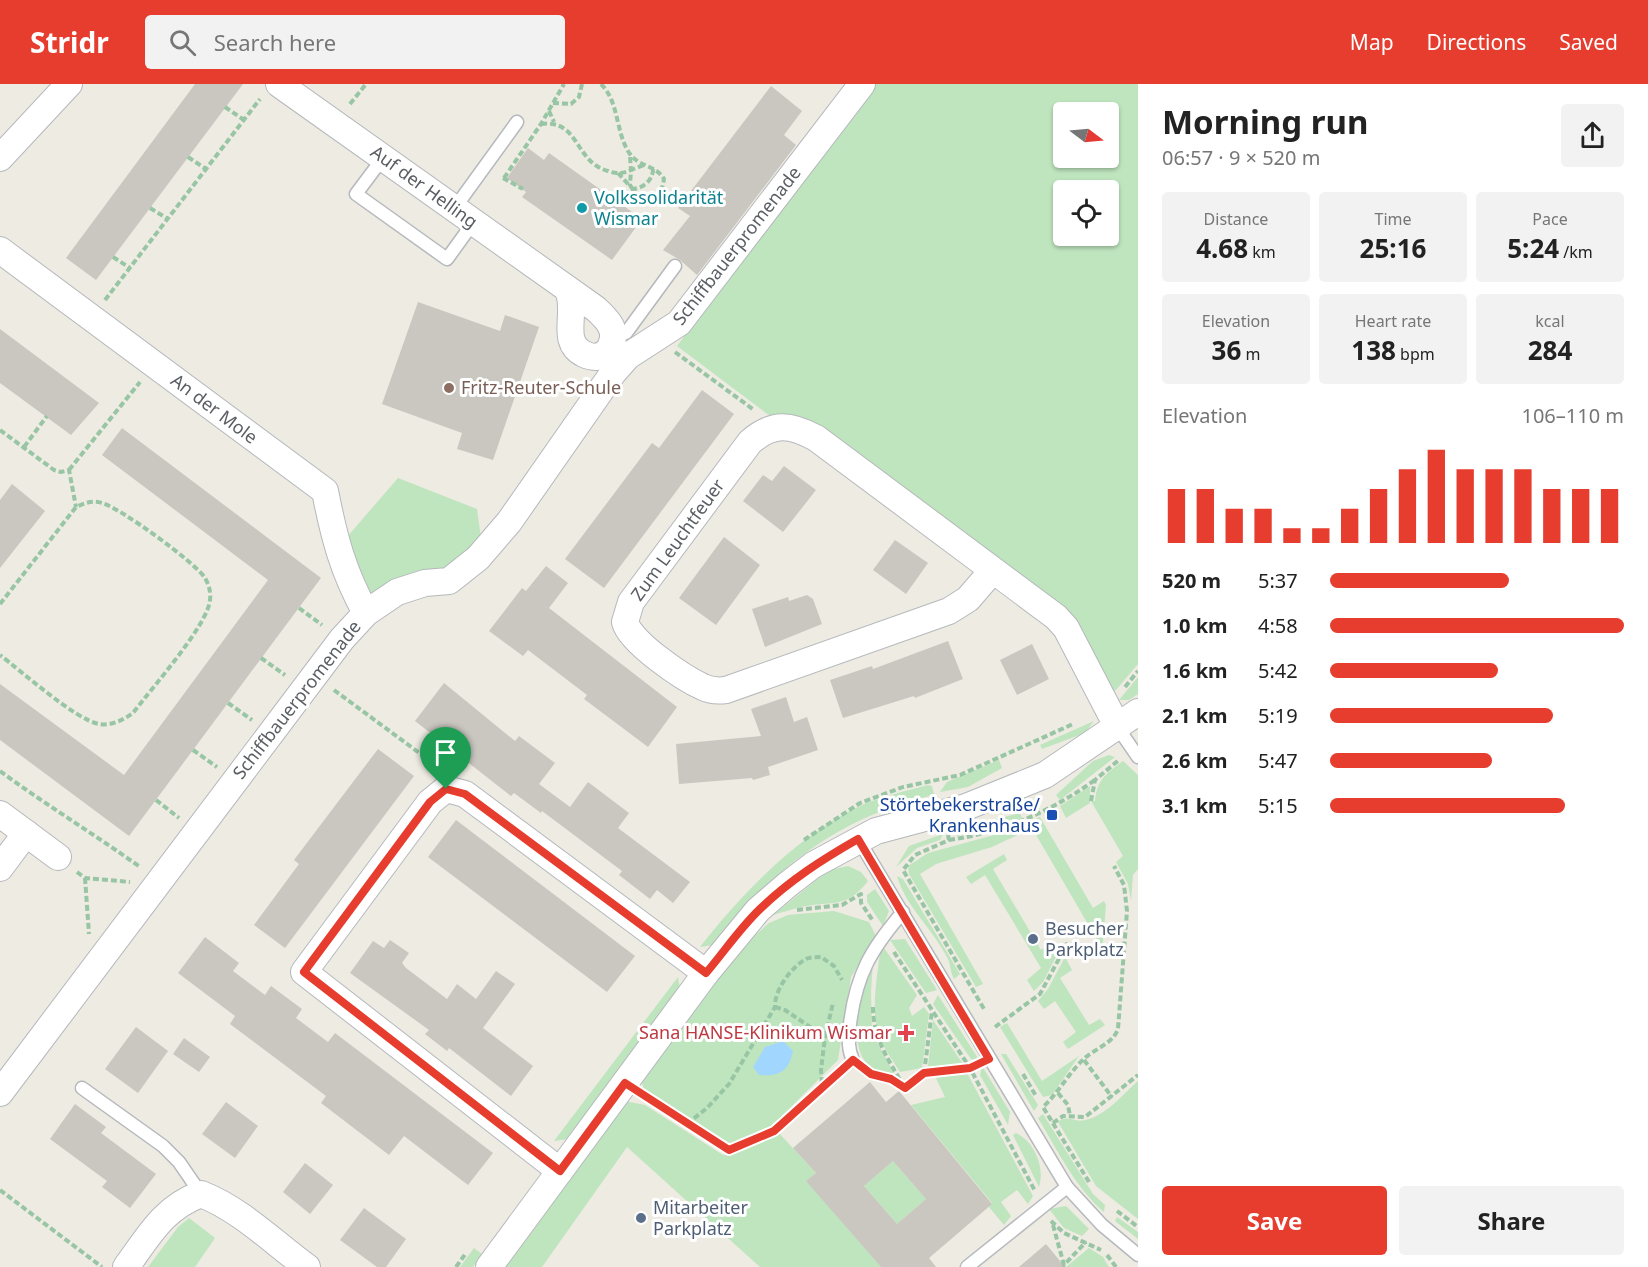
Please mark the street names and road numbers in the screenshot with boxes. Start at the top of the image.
street label: Auf der Helling [366,139,483,233]
street label: Schiffbauerpromenade [667,161,806,330]
street label: An der Mole [166,368,263,449]
street label: Zum Leuchtfeuer [625,473,730,605]
street label: Schiffbauerpromenade [227,615,366,784]

